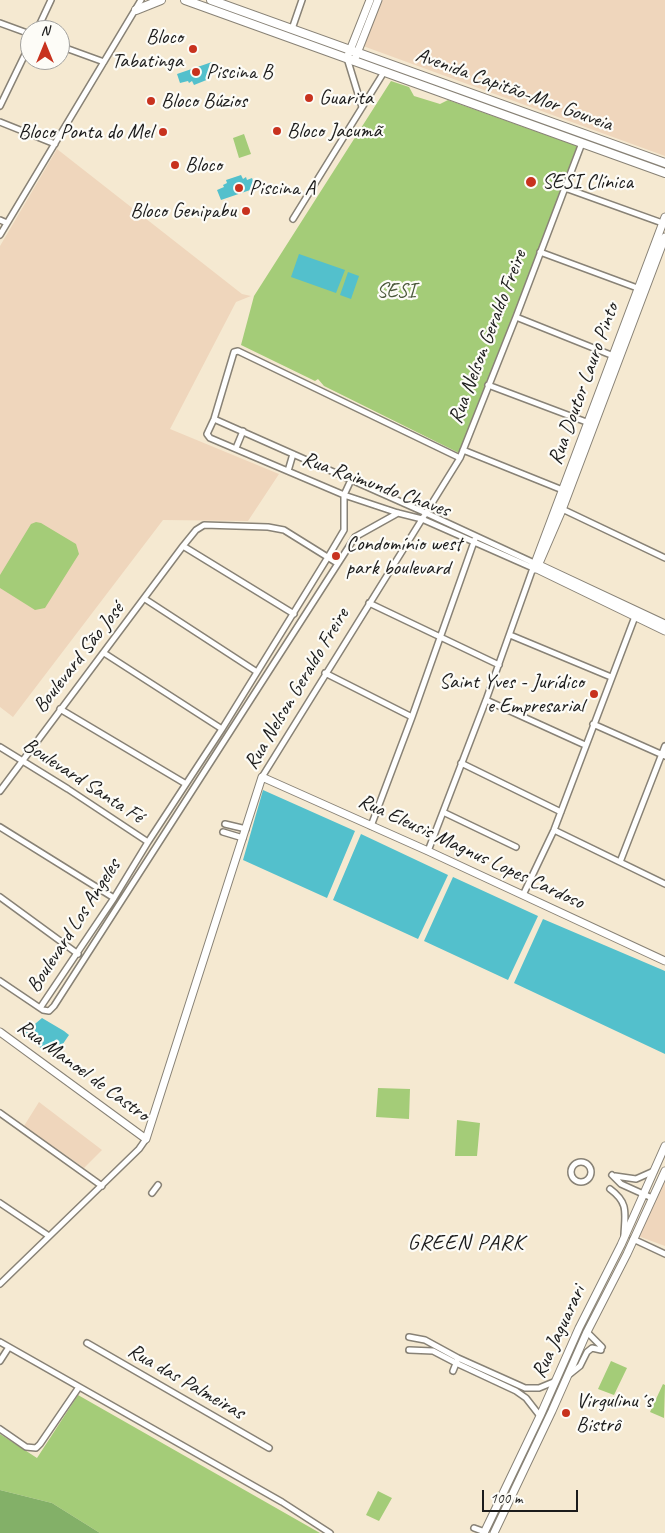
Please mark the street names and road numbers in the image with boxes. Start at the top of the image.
street label: Avenida Capitão-Mor Gouveia [412,43,616,137]
street label: Rua Nelson Geraldo Freire [443,247,533,427]
street label: Rua Doutor Lauro Pinto [543,300,625,468]
street label: Rua Raimundo Chaves [299,447,453,523]
street label: Boulevard São José [28,598,130,718]
street label: Rua Nelson Geraldo Freire [239,604,355,774]
street label: Boulevard Santa Fé [18,733,148,829]
street label: Rua Eleusis Magnus Lopes Cardoso [354,789,588,915]
street label: Boulevard Los Angeles [22,855,126,997]
street label: Rua Manoel de Castro [12,1015,154,1127]
street label: Rua Jaguarari [527,1282,591,1382]
street label: Rua das Palmeiras [123,1338,249,1426]

